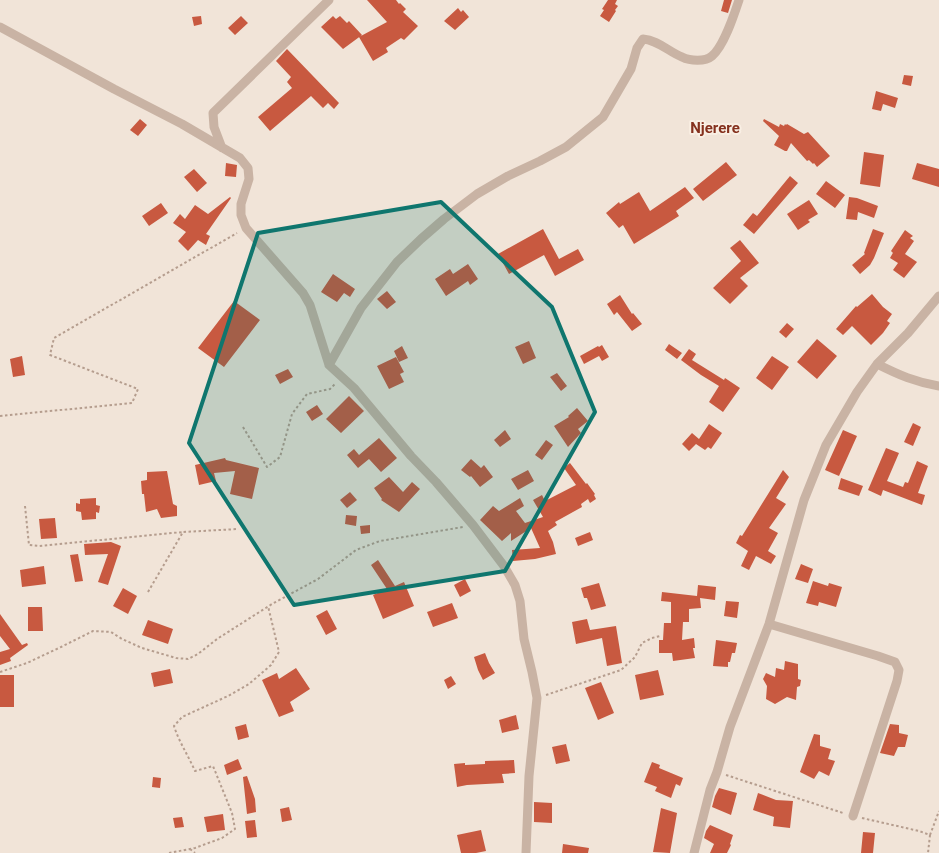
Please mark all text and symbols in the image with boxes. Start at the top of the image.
district label: Njerere [690,119,740,137]

